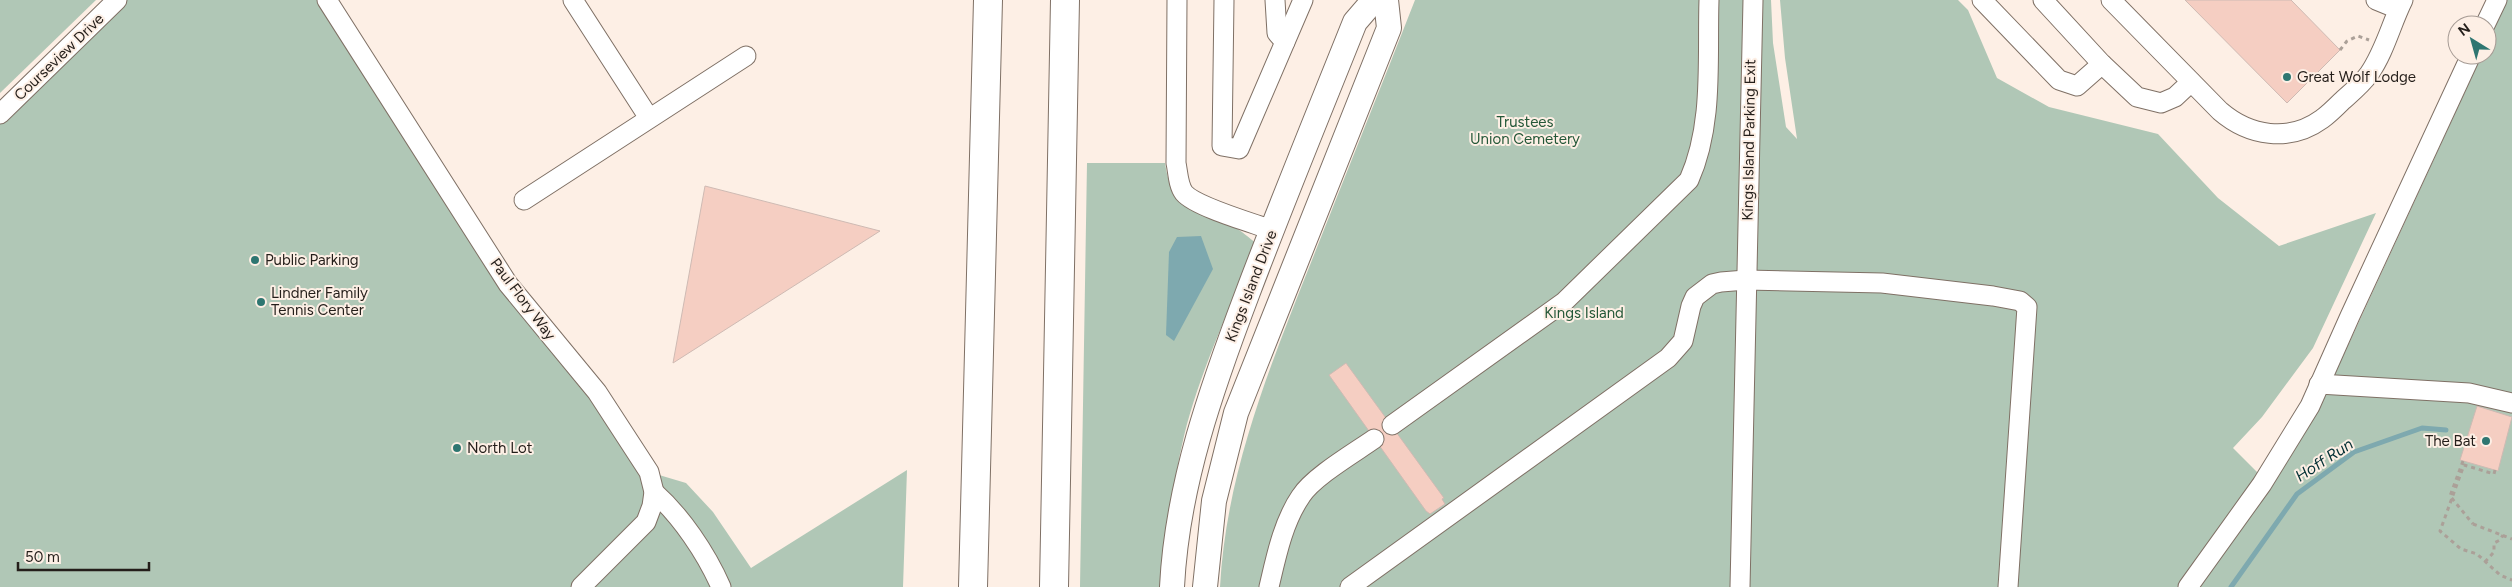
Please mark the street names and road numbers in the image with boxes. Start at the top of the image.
street label: Courseview Drive [11,10,107,104]
street label: Kings Island Parking Exit [1739,59,1759,221]
street label: Kings Island Drive [1221,228,1281,344]
street label: Paul Flory Way [486,255,560,343]

